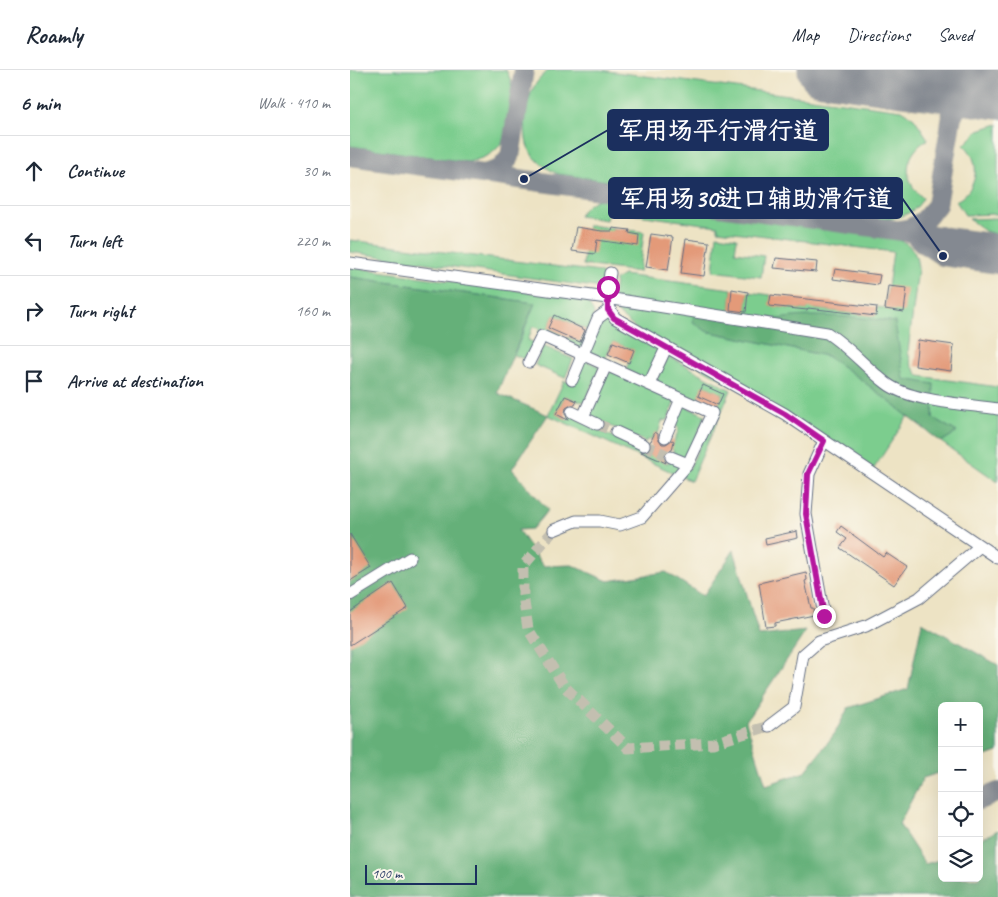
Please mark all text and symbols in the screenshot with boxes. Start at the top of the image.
text: Roamly [25,20,82,50]
text: Map [792,24,819,46]
text: Directions [847,24,910,46]
text: Saved [938,24,973,46]
text: 6 min [20,90,61,116]
text: Walk · 410 m [258,93,330,113]
callout: 军用场平行滑行道 [608,110,828,150]
text: 军用场平行滑行道 [618,115,818,147]
icon: ahead [20,157,48,185]
text: Continue [67,159,124,183]
text: 30 m [303,161,330,181]
callout: 军用场30进口辅助滑行道 [609,178,902,218]
text: 军用场30进口辅助滑行道 [620,183,892,215]
icon: left [20,227,48,255]
text: Turn left [67,229,122,253]
text: 220 m [296,231,330,251]
route start [597,276,620,299]
icon: right [20,297,48,325]
text: Turn right [67,299,134,323]
text: 160 m [296,301,330,321]
icon: arrive [20,367,48,395]
text: Arrive at destination [67,369,203,393]
route end [813,605,836,628]
map controls [938,702,983,882]
button: + [938,702,983,747]
button: − [938,747,983,792]
button: locate [938,792,983,837]
button: layers [938,837,983,882]
scale bar [365,862,478,885]
text: 100 m [372,865,402,882]

